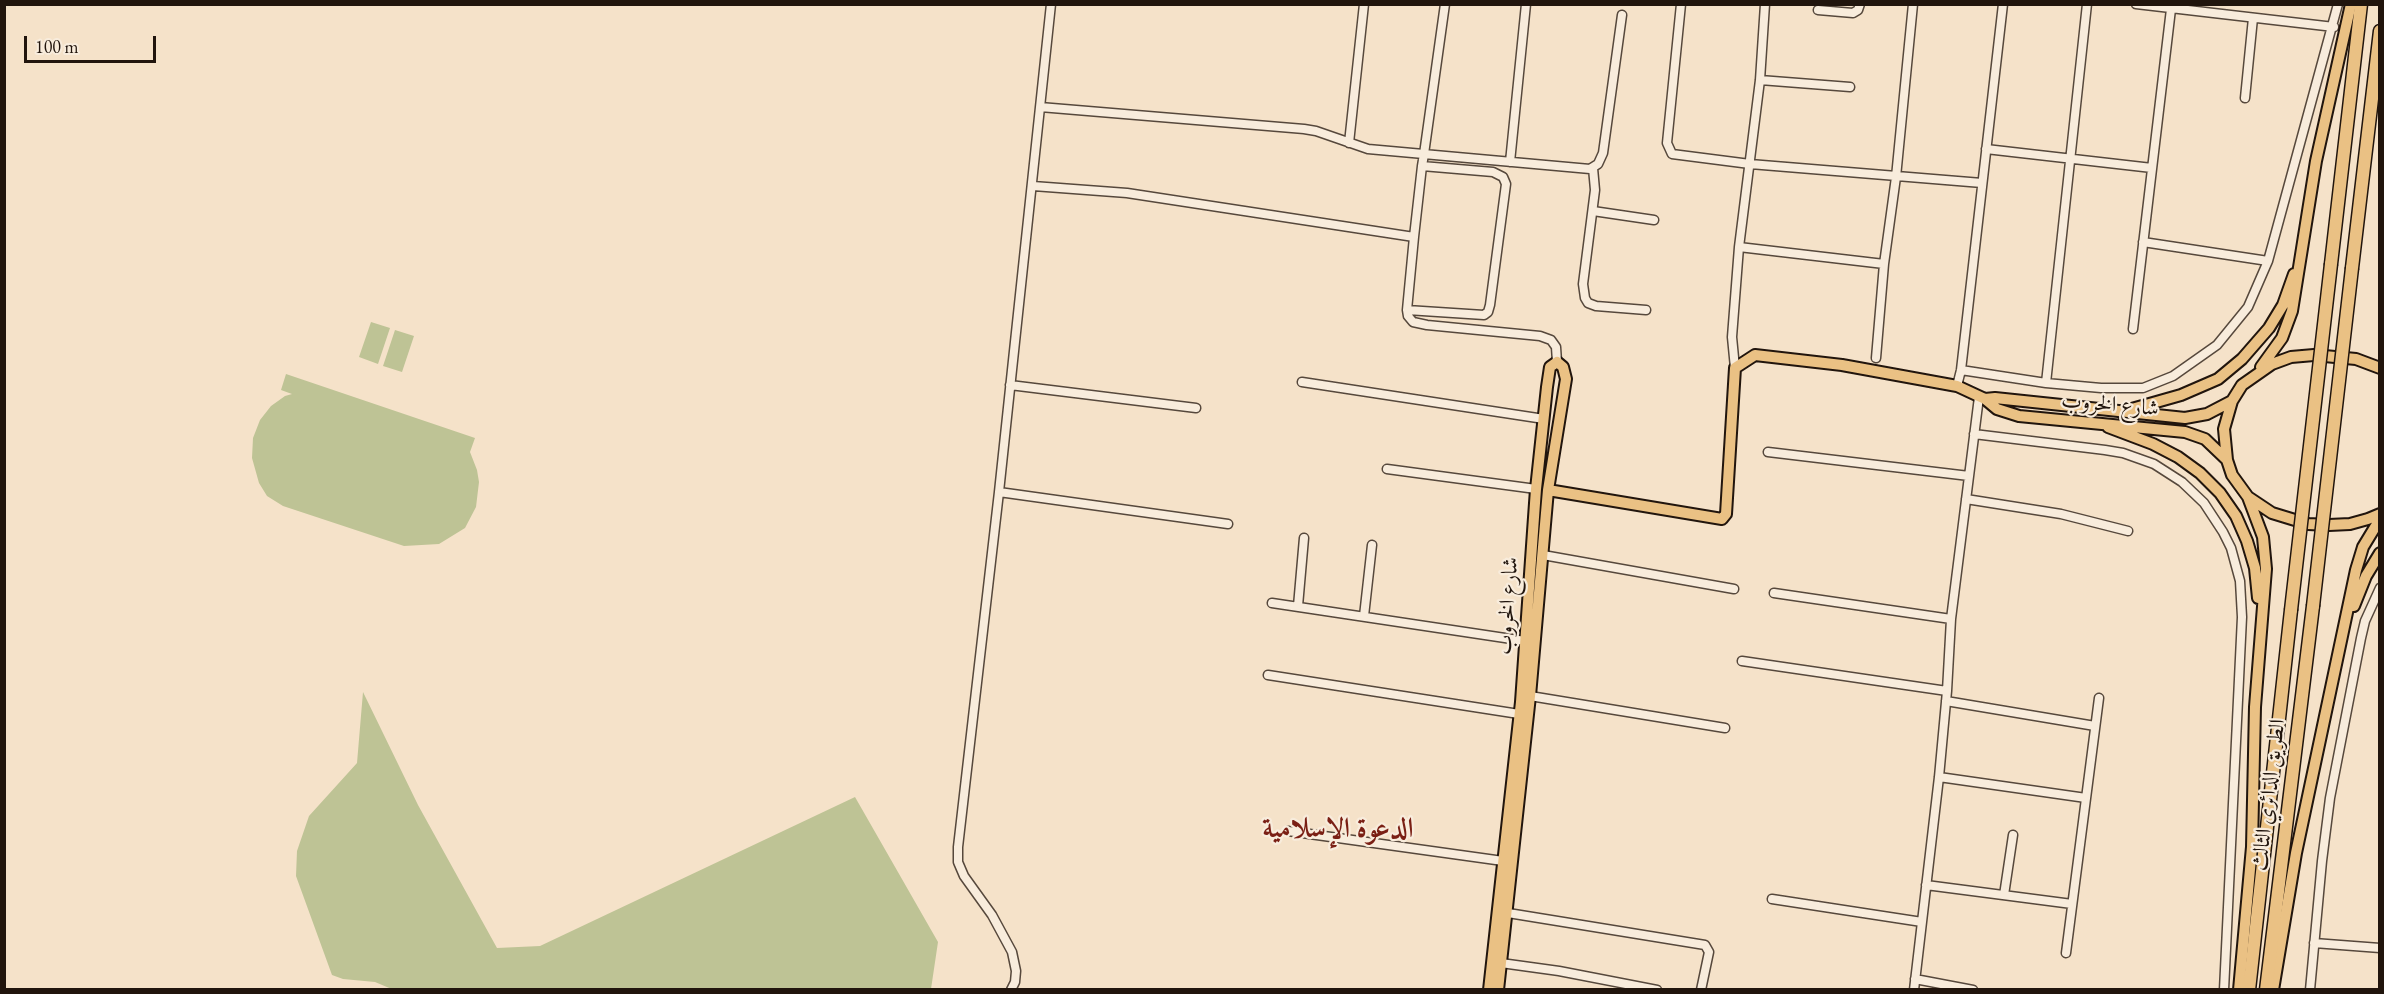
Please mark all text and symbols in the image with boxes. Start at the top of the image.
scale bar [27,24,159,62]
text: 100 m [35,35,79,58]
street label: شارع الخروب [2060,388,2160,422]
street label: شارع الخروب [1491,556,1525,656]
street label: الطريق الدائري الثالث [2247,718,2291,872]
district label: الدعوة الإسلامية [1262,812,1414,846]

